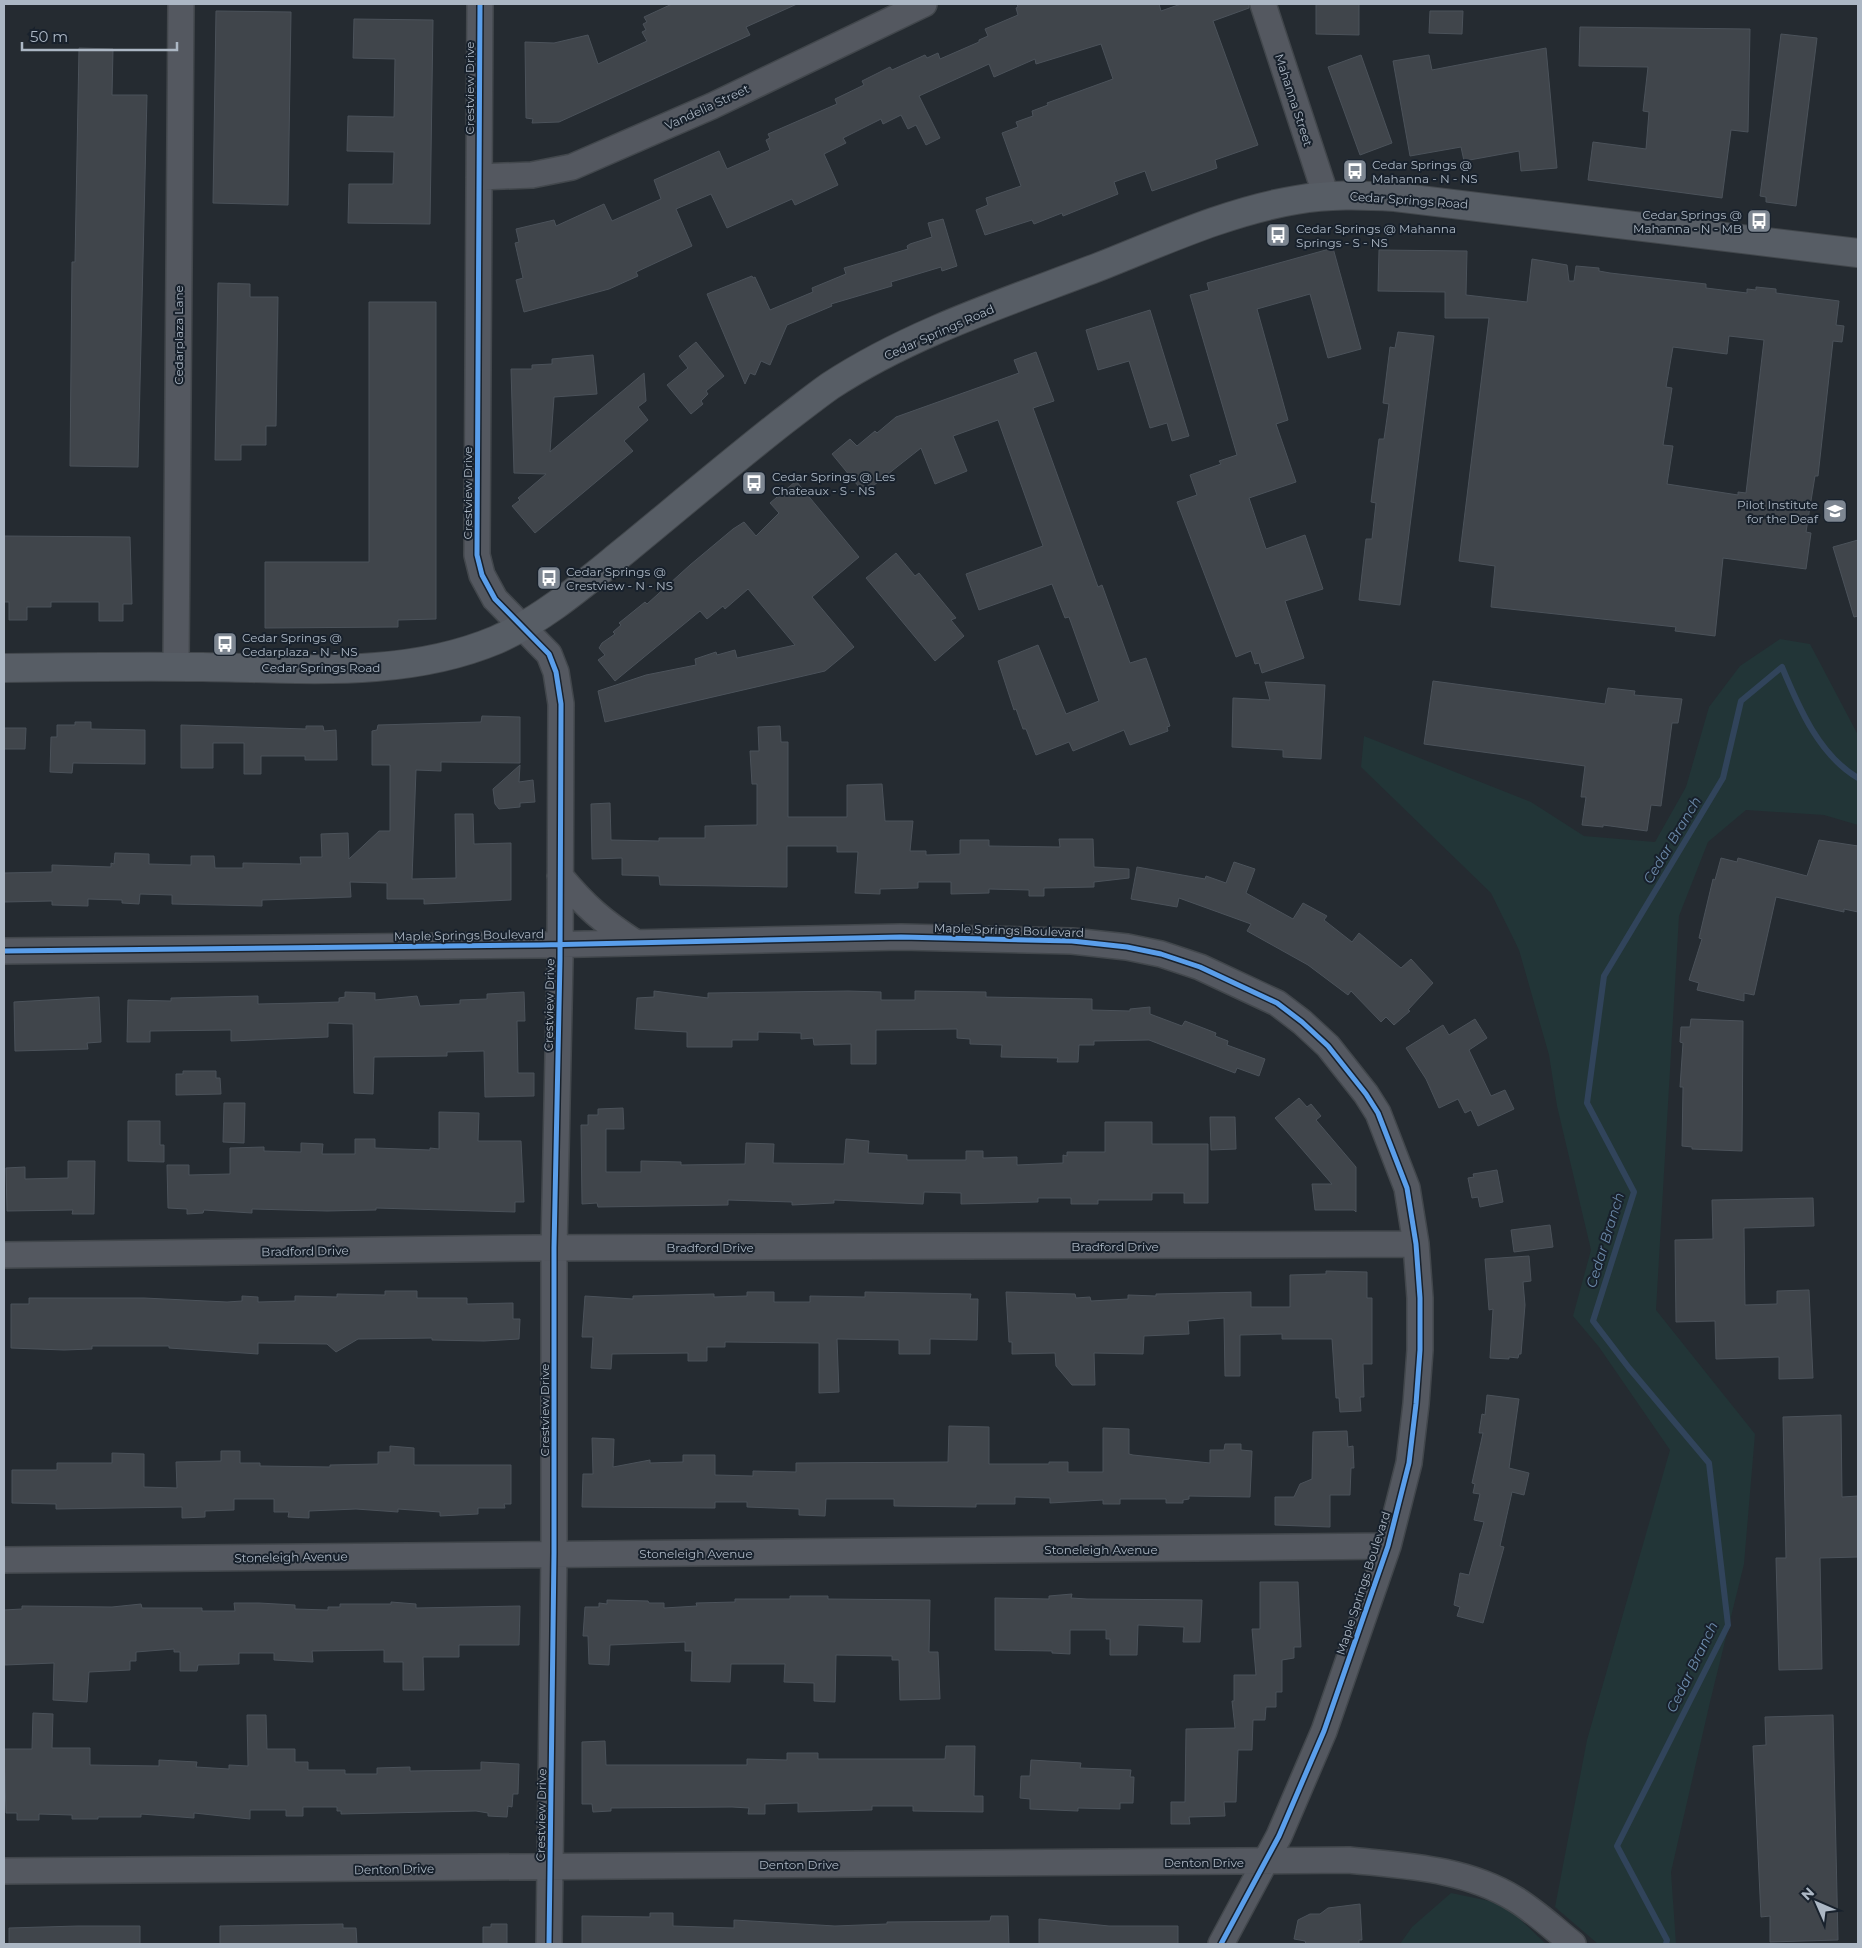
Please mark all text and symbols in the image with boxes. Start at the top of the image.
scale bar [22,20,178,52]
text: 50 m [30,27,68,46]
street label: Crestview Drive [462,41,477,135]
street label: Mahanna Street [1272,52,1316,148]
street label: Vandelia Street [662,81,752,133]
place label: Cedar Springs @ Mahanna - N - NS [1372,157,1478,186]
bus stop icon: Cedar Springs @ Mahanna - N - NS [1342,158,1368,184]
street label: Cedar Springs Road [1349,188,1469,212]
place label: Cedar Springs @ Mahanna - N - MB [1633,207,1742,236]
bus stop icon: Cedar Springs @ Mahanna - N - MB [1746,208,1772,234]
place label: Cedar Springs @ Mahanna Springs - S - NS [1296,221,1456,250]
bus stop icon: Cedar Springs @ Mahanna Springs - S - NS [1265,222,1291,248]
street label: Cedarplaza Lane [171,285,186,385]
street label: Cedar Springs Road [882,301,996,363]
street label: Crestview Drive [460,446,475,540]
place label: Cedar Springs @ Les Chateaux - S - NS [772,469,895,498]
bus stop icon: Cedar Springs @ Les Chateaux - S - NS [741,470,767,496]
place label: Pilot Institute for the Deaf [1737,497,1819,526]
school or university icon: Pilot Institute for the Deaf [1822,498,1848,524]
place label: Cedar Springs @ Crestview - N - NS [566,564,673,593]
bus stop icon: Cedar Springs @ Crestview - N - NS [536,565,562,591]
place label: Cedar Springs @ Cedarplaza - N - NS [242,630,358,659]
bus stop icon: Cedar Springs @ Cedarplaza - N - NS [212,631,238,657]
street label: Cedar Springs Road [262,660,380,675]
water label: Cedar Branch [1639,793,1705,887]
street label: Maple Springs Boulevard [934,920,1084,940]
street label: Maple Springs Boulevard [394,926,544,944]
street label: Crestview Drive [541,958,557,1052]
water label: Cedar Branch [1582,1190,1628,1290]
street label: Bradford Drive [1071,1239,1159,1254]
street label: Bradford Drive [666,1240,754,1255]
street label: Bradford Drive [261,1243,349,1259]
street label: Crestview Drive [537,1363,552,1457]
street label: Maple Springs Boulevard [1333,1509,1393,1657]
street label: Stoneleigh Avenue [1044,1542,1158,1557]
street label: Stoneleigh Avenue [639,1546,753,1561]
street label: Stoneleigh Avenue [234,1549,348,1565]
water label: Cedar Branch [1662,1619,1722,1715]
street label: Crestview Drive [533,1768,549,1862]
street label: Denton Drive [1164,1855,1244,1870]
street label: Denton Drive [759,1857,839,1872]
street label: Denton Drive [354,1861,434,1877]
north arrow [1792,1878,1842,1928]
text: N [1797,1883,1818,1904]

